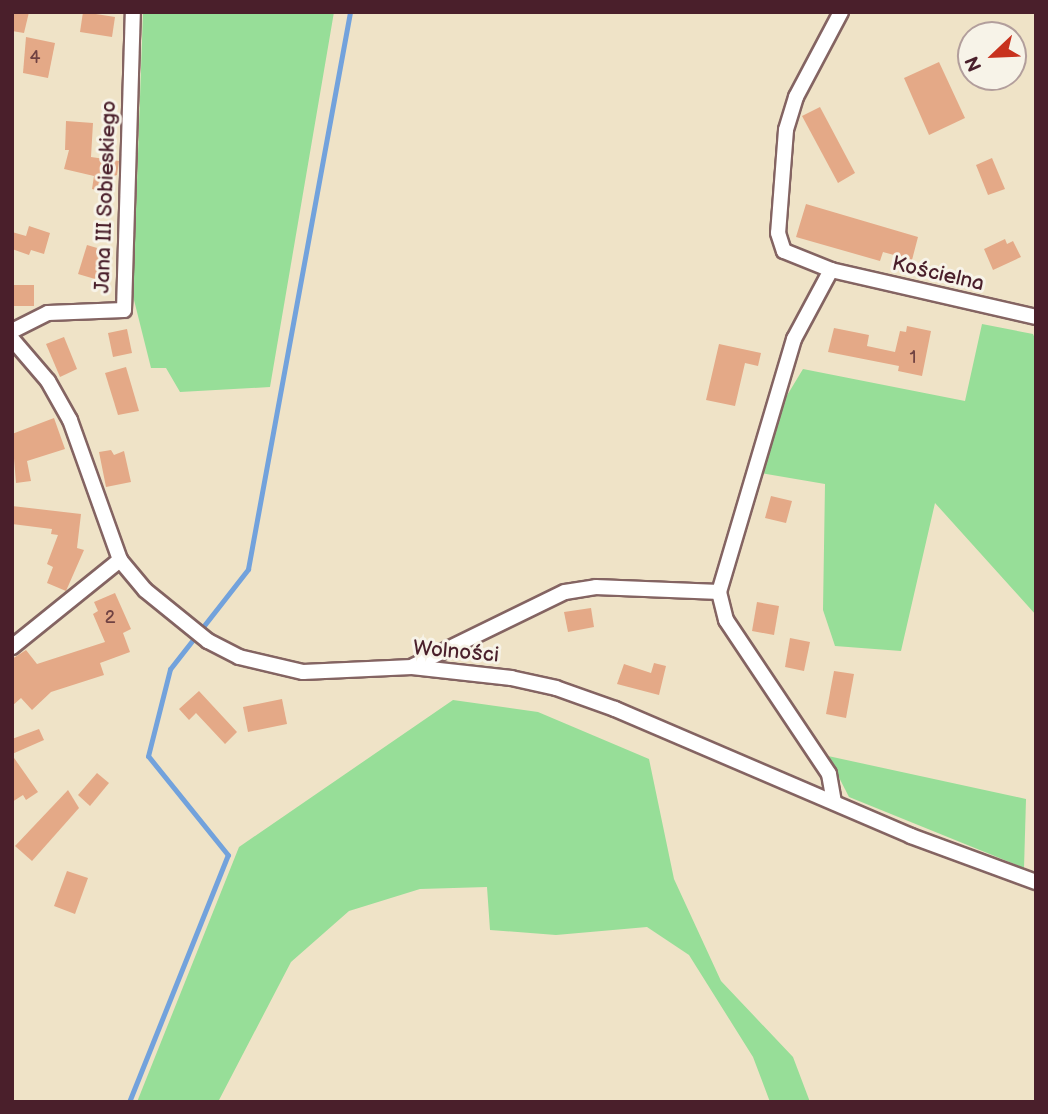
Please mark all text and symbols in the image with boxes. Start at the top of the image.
north arrow [957,21,1027,91]
house number: 4 [30,47,40,69]
text: N [961,53,987,75]
street label: Jana III Sobieskiego [90,100,122,294]
street label: Kościelna [889,251,987,297]
house number: 1 [910,347,916,369]
house number: 2 [105,607,115,629]
street label: Wolności [412,636,500,668]

